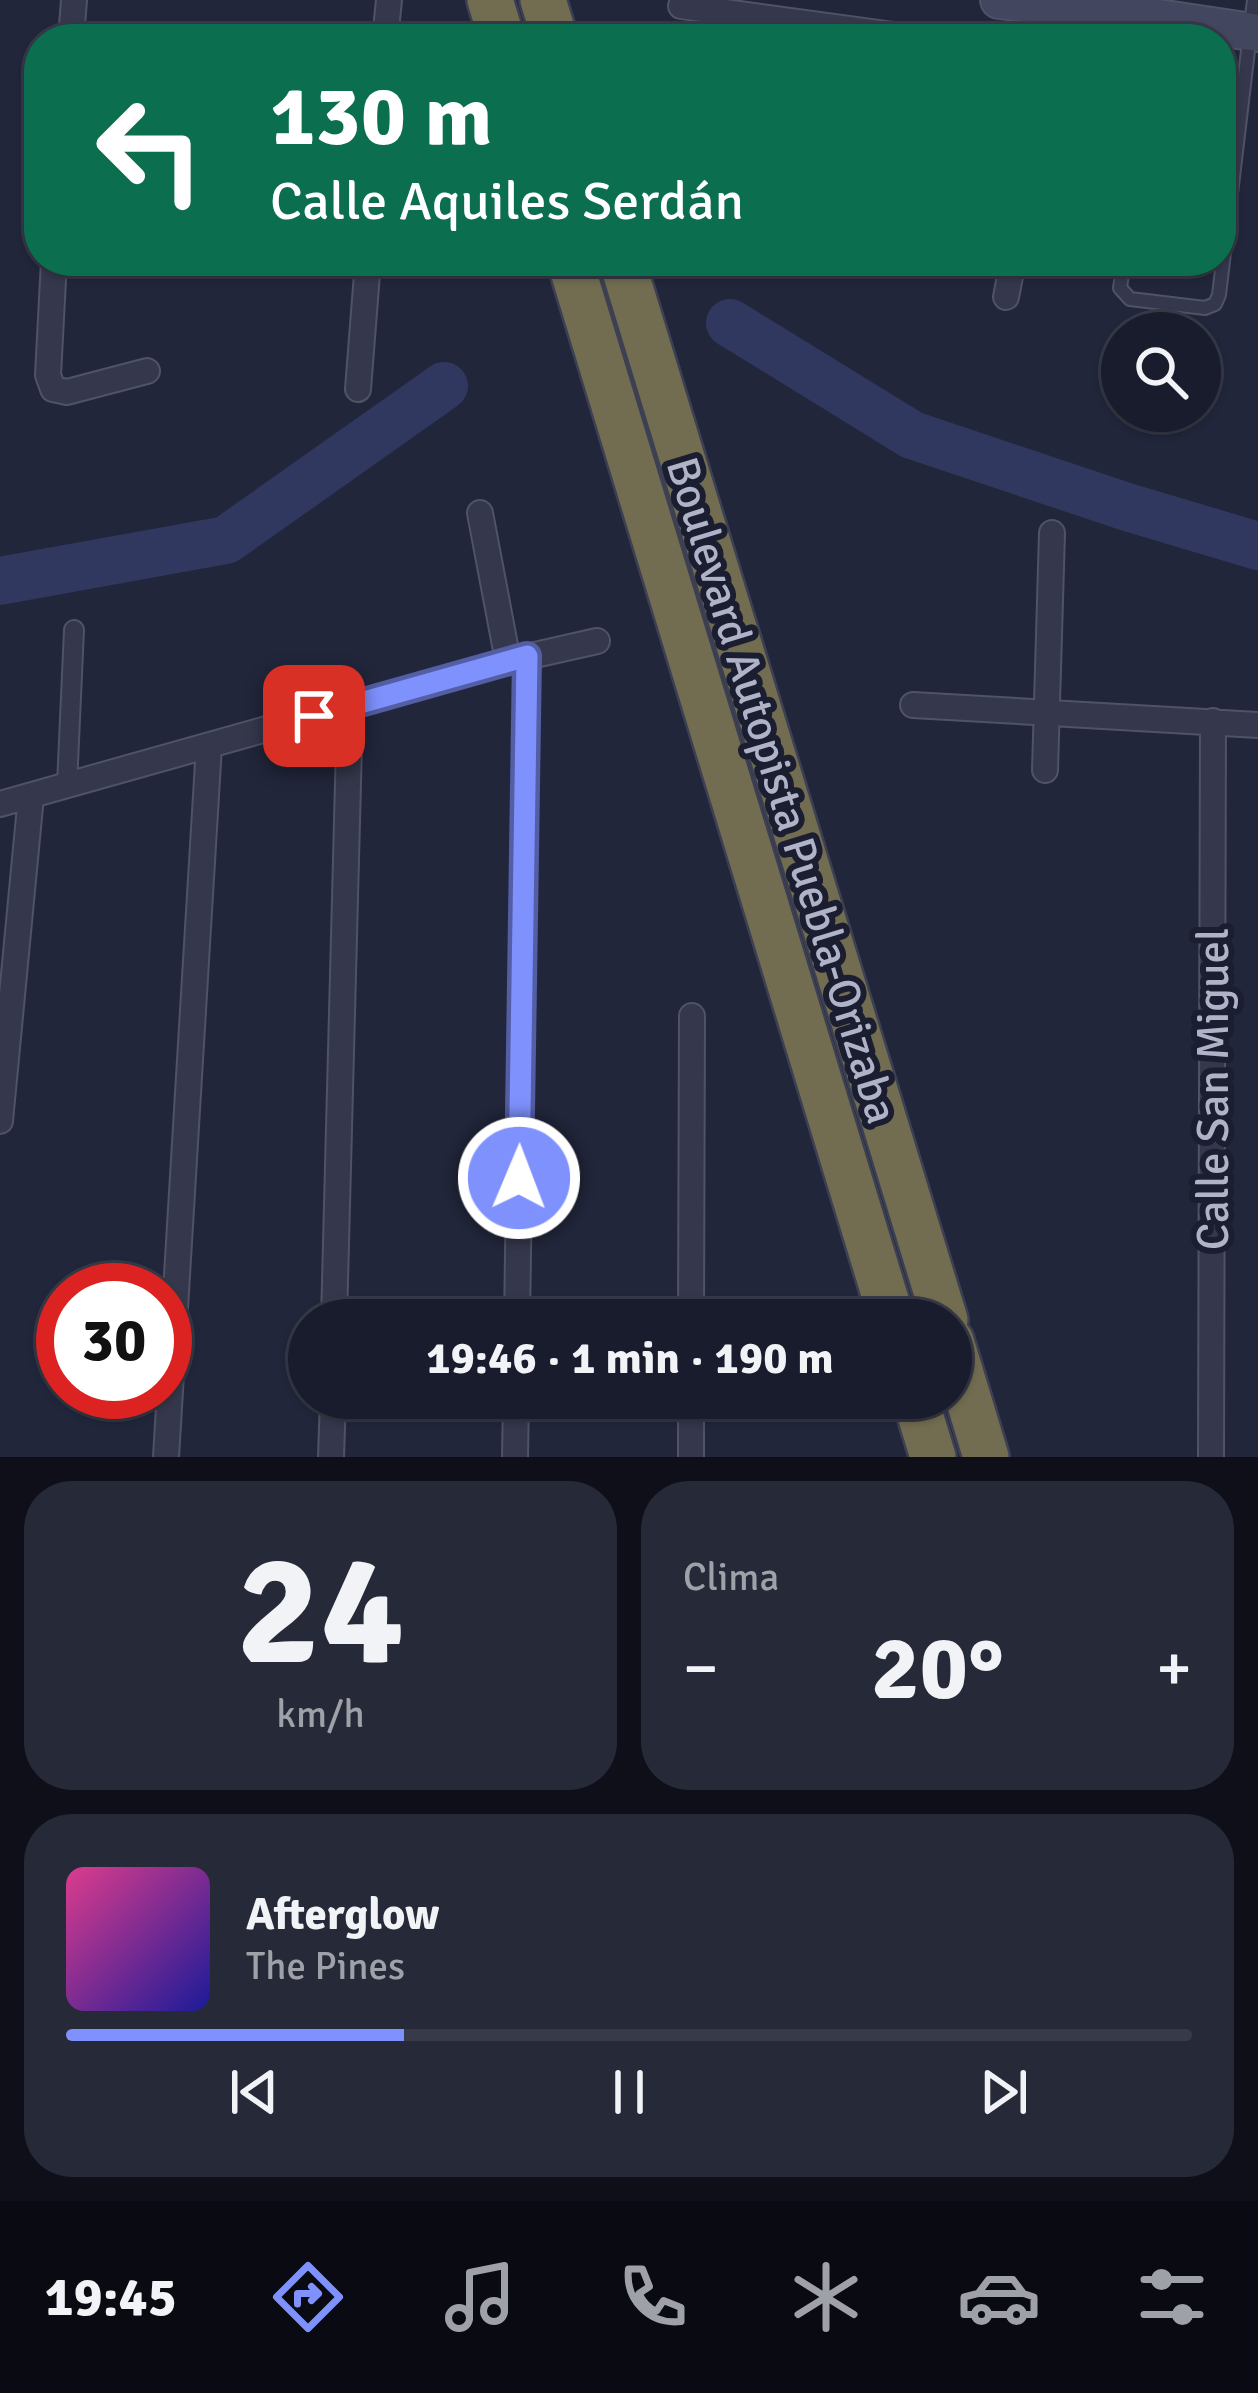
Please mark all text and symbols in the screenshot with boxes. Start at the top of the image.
text: 130 m [270,65,492,169]
icon: left [72,72,228,228]
text: Calle Aquiles Serdán [270,168,744,235]
map controls [1101,312,1221,432]
button: search [1101,312,1221,432]
street label: Boulevard Autopista Puebla-Orizaba [654,451,909,1130]
pin [263,665,365,767]
icon: arrive [281,683,347,749]
street label: Calle San Miguel [1186,928,1241,1250]
position arrow [456,1115,582,1241]
speed limit sign: 30 [36,1263,192,1419]
text: 19:46 · 1 min · 190 m [426,1331,834,1386]
text: 24 [236,1515,405,1708]
text: Clima [683,1553,779,1601]
text: 20° [871,1613,1004,1724]
text: − [683,1628,719,1709]
text: + [1156,1628,1192,1709]
text: km/h [276,1690,365,1738]
text: Afterglow [246,1887,439,1942]
text: The Pines [246,1942,405,1990]
icon: previous [221,2059,287,2125]
icon: pause [596,2059,662,2125]
icon: next [971,2059,1037,2125]
icon: directions [266,2255,350,2339]
icon: music [438,2255,522,2339]
icon: phone [611,2255,695,2339]
icon: climate [784,2255,868,2339]
icon: car [957,2255,1041,2339]
icon: filters [1130,2255,1214,2339]
text: 19:45 [44,2264,177,2331]

